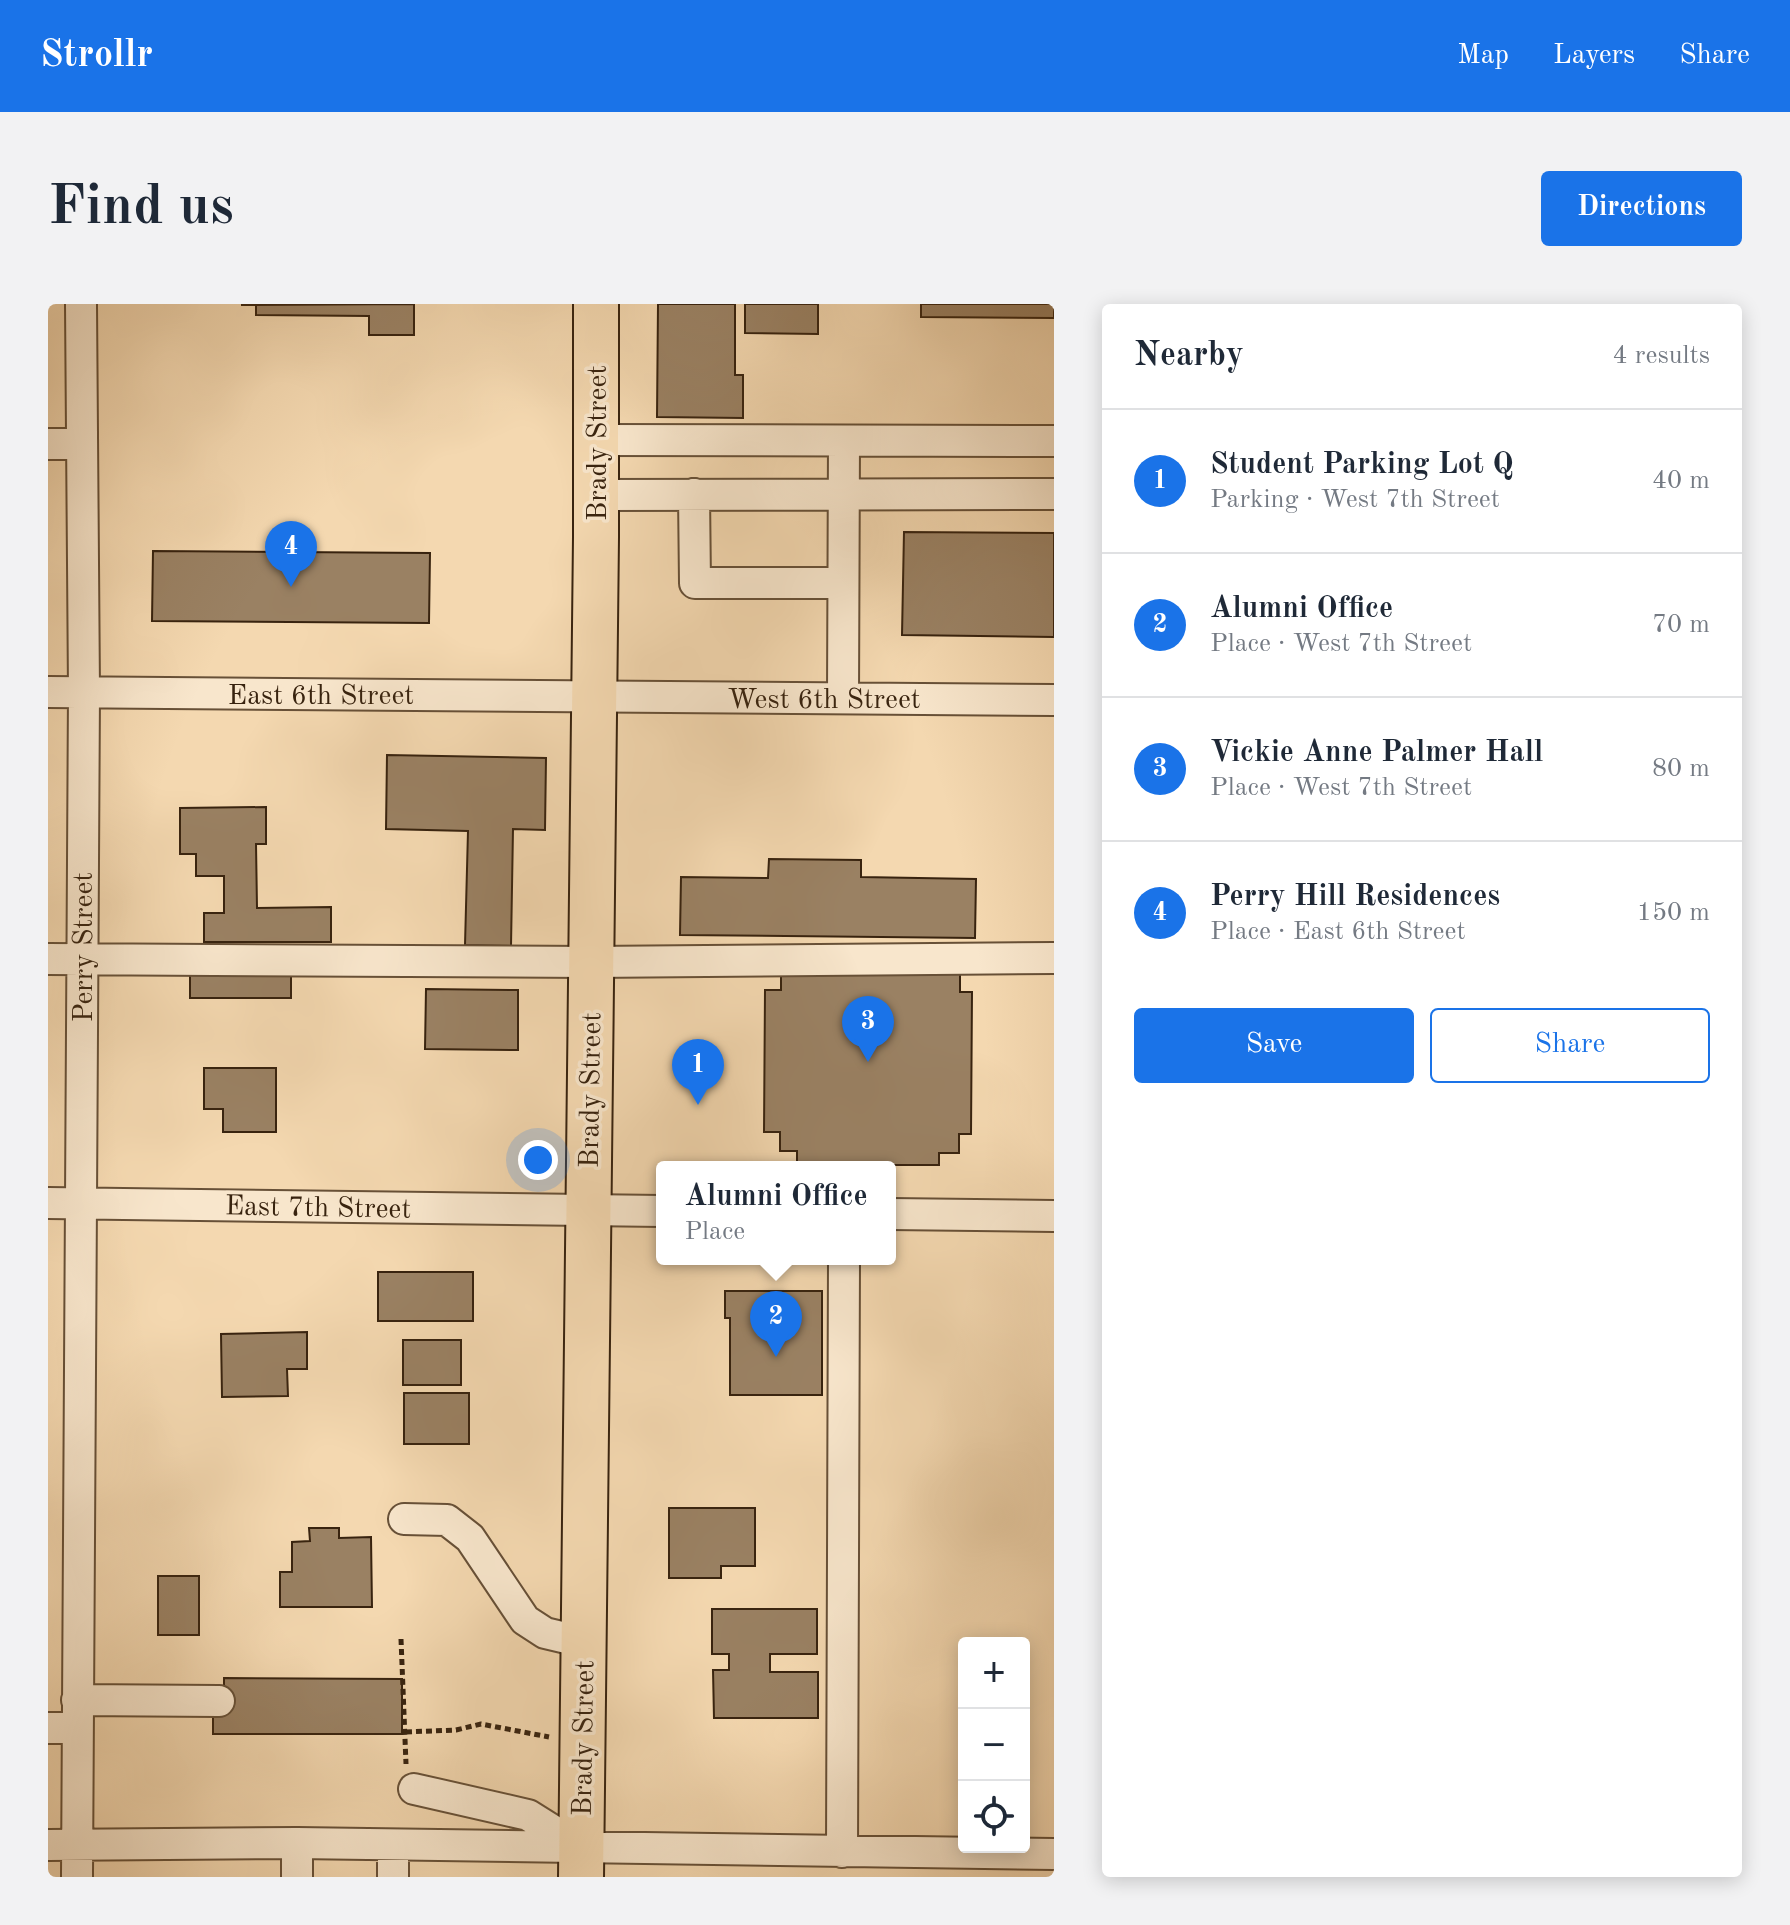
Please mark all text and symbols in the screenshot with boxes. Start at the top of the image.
text: Strollr [40,37,153,75]
text: Map [1457,42,1509,70]
text: Layers [1553,42,1635,70]
text: Share [1679,42,1750,70]
button: Directions [1541,171,1742,246]
text: Find us [48,180,234,236]
text: Nearby [1134,339,1244,373]
text: 4 results [1612,343,1710,369]
street label: Brady Street [585,365,613,521]
text: Student Parking Lot Q [1210,450,1514,480]
text: 1 [1152,468,1168,494]
text: 40 m [1652,468,1710,494]
text: Parking · West 7th Street [1210,487,1500,513]
pin: 4 [265,521,317,587]
text: Alumni Office [1210,594,1393,624]
text: 2 [1152,612,1168,638]
text: 70 m [1652,612,1710,638]
text: Place · West 7th Street [1210,631,1472,657]
street label: East 6th Street [228,683,414,711]
street label: West 6th Street [727,687,921,715]
text: Vickie Anne Palmer Hall [1210,738,1543,768]
text: 3 [1152,756,1168,782]
text: 80 m [1652,756,1710,782]
text: Place · West 7th Street [1210,775,1472,801]
street label: Perry Street [71,872,99,1022]
text: Perry Hill Residences [1210,882,1500,912]
text: 4 [1152,900,1168,926]
text: 150 m [1637,900,1710,926]
text: Place · East 6th Street [1210,919,1466,945]
pin: 3 [842,996,894,1062]
button: Save [1134,1008,1414,1083]
button: Share [1430,1008,1710,1083]
street label: Brady Street [577,1012,607,1168]
pin: 1 [672,1039,724,1105]
your location [518,1140,558,1180]
popup [656,1161,896,1265]
text: Alumni Office [684,1182,868,1212]
street label: East 7th Street [225,1193,411,1225]
text: Place [684,1219,745,1245]
pin: 2 [750,1291,802,1357]
map controls [958,1637,1030,1853]
button: + [958,1637,1030,1709]
street label: Brady Street [570,1660,600,1816]
button: − [958,1709,1030,1781]
button: locate [958,1781,1030,1853]

